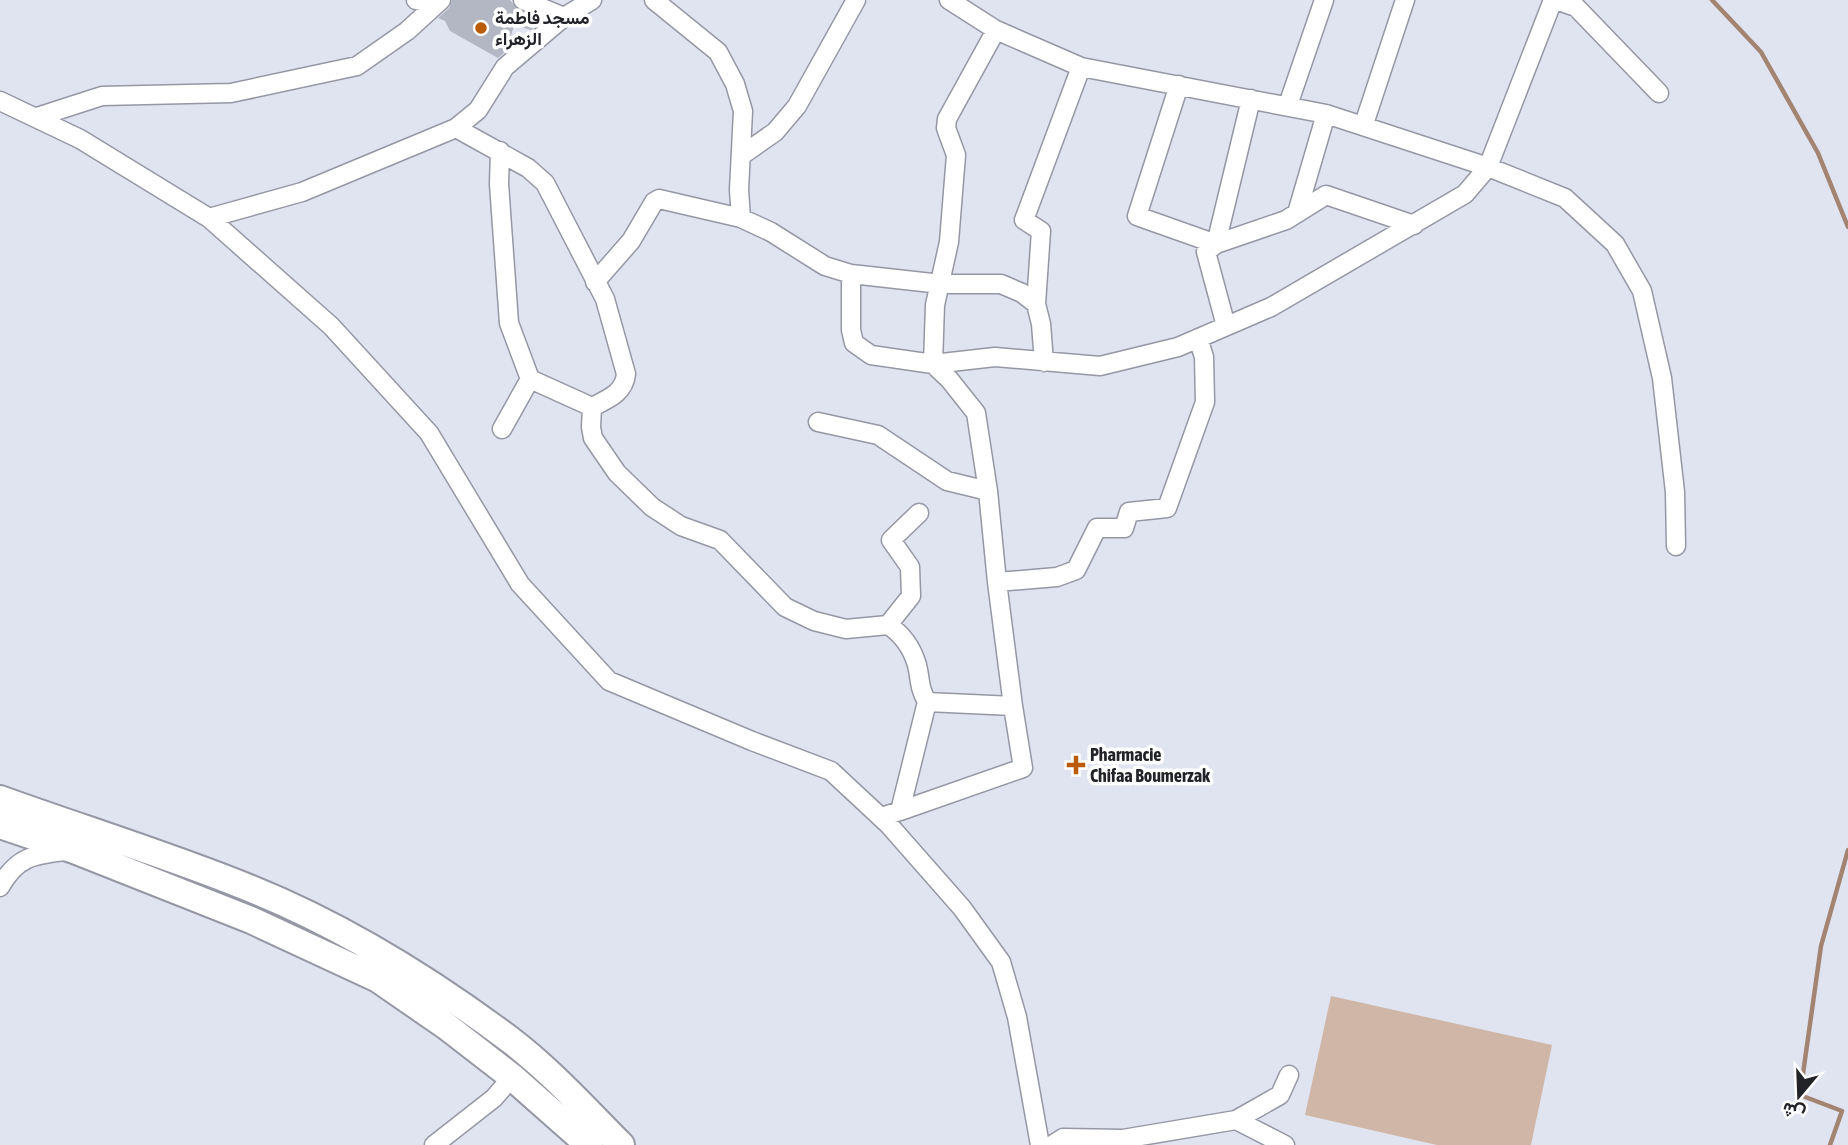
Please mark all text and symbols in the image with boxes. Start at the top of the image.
place label: مسجد فاطمة الزهراء [495,7,590,50]
marker: مسجد فاطمة الزهراء [473,20,489,36]
place label: Pharmacie Chifaa Boumerzak [1090,744,1211,786]
marker: Pharmacie Chifaa Boumerzak [1068,757,1084,773]
north arrow [1764,1061,1834,1131]
text: ش [1779,1097,1808,1126]

